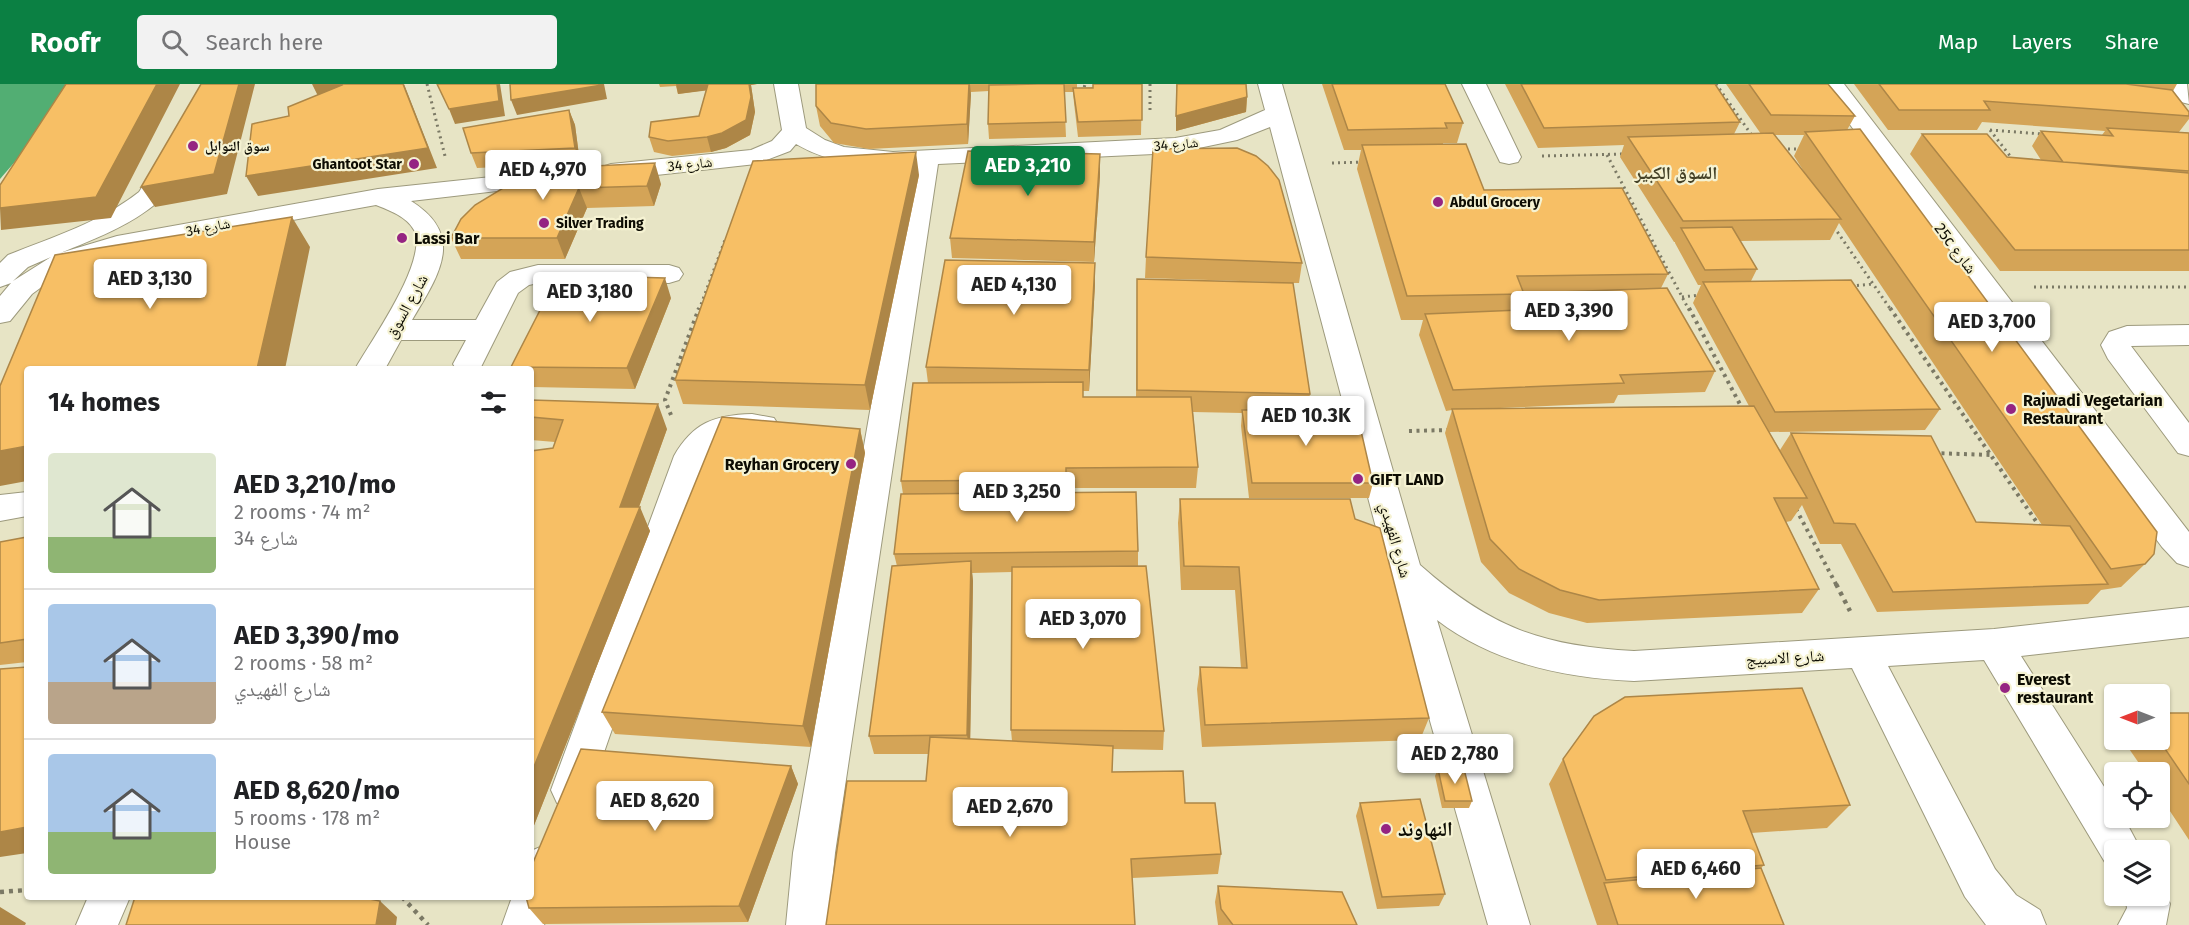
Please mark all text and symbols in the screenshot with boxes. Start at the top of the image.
search box [137,15,557,69]
text: Roofr [30,26,101,59]
icon: search [158,26,191,59]
text: Search here [206,29,323,56]
text: Map [1938,29,1978,55]
text: Layers [2011,29,2072,55]
text: Share [2105,29,2159,55]
street label: شارع 34 [1153,134,1199,156]
place label: سوق التوابل [205,138,270,155]
marker: سوق التوابل [186,139,200,153]
pin: AED 3,210 [959,146,1097,197]
pin: AED 4,970 [474,150,612,201]
text: AED 3,210 [985,153,1071,177]
street label: شارع 34 [667,154,713,176]
place label: Ghantoot Star [312,156,402,173]
marker: Ghantoot Star [407,157,421,171]
text: AED 4,970 [499,157,587,181]
district label: السوق الكبير [1634,162,1717,184]
place label: Abdul Grocery [1449,194,1541,211]
marker: Abdul Grocery [1431,195,1445,209]
street label: شارع 34 [185,215,232,241]
place label: Silver Trading [556,215,644,232]
marker: Silver Trading [537,216,551,230]
street label: 25c شارع [1930,219,1981,278]
place label: Lassi Bar [414,229,480,248]
marker: Lassi Bar [395,231,409,245]
pin: AED 3,130 [81,259,219,310]
pin: AED 4,130 [945,265,1083,316]
text: AED 3,130 [108,266,192,290]
street label: شارع السوق [381,271,433,342]
pin: AED 3,180 [521,272,659,323]
text: AED 4,130 [971,272,1057,296]
text: AED 3,180 [547,279,633,303]
pin: AED 3,390 [1500,291,1638,342]
text: AED 3,390 [1525,298,1613,322]
pin: AED 3,700 [1923,302,2061,353]
text: AED 3,700 [1948,309,2036,333]
icon: filters [477,386,510,419]
text: 14 homes [48,387,160,418]
place label: Rajwadi Vegetarian Restaurant [2023,391,2163,428]
pin: AED 10.3K [1237,396,1375,447]
marker: Rajwadi Vegetarian Restaurant [2004,402,2018,416]
text: AED 10.3K [1261,403,1351,427]
place label: Reyhan Grocery [725,455,840,474]
marker: Reyhan Grocery [844,457,858,471]
text: AED 3,210/mo [234,469,396,500]
place label: GIFT LAND [1370,470,1444,489]
pin: AED 3,250 [948,472,1086,523]
marker: GIFT LAND [1351,472,1365,486]
icon: home [96,477,168,549]
text: AED 3,250 [973,479,1061,503]
text: 2 rooms · 74 m² [234,500,371,524]
street label: شارع الفهيدي [1373,500,1415,581]
text: شارع 34 [234,526,298,550]
pin: AED 3,070 [1014,599,1152,650]
text: AED 3,070 [1039,606,1127,630]
text: AED 3,390/mo [234,620,399,651]
icon: home [96,628,168,700]
street label: شارع الاسبيج [1745,646,1825,670]
text: 2 rooms · 58 m² [234,651,373,675]
place label: Everest restaurant [2017,670,2094,707]
text: شارع الفهيدي [234,677,331,701]
marker: Everest restaurant [1998,681,2012,695]
north arrow [2104,684,2170,750]
map controls [2104,684,2170,906]
pin: AED 2,780 [1386,734,1524,785]
text: AED 2,780 [1411,741,1499,765]
button: locate [2104,762,2170,828]
text: AED 8,620/mo [234,775,400,806]
icon: home [96,778,168,850]
pin: AED 8,620 [586,781,724,832]
pin: AED 2,670 [941,787,1079,838]
text: AED 8,620 [610,788,700,812]
text: AED 2,670 [967,794,1053,818]
text: 5 rooms · 178 m² [234,806,380,830]
place label: النهاوند [1398,817,1453,841]
marker: النهاوند [1379,822,1393,836]
text: House [234,830,291,854]
button: layers [2104,840,2170,906]
pin: AED 6,460 [1627,849,1765,900]
text: AED 6,460 [1651,856,1741,880]

